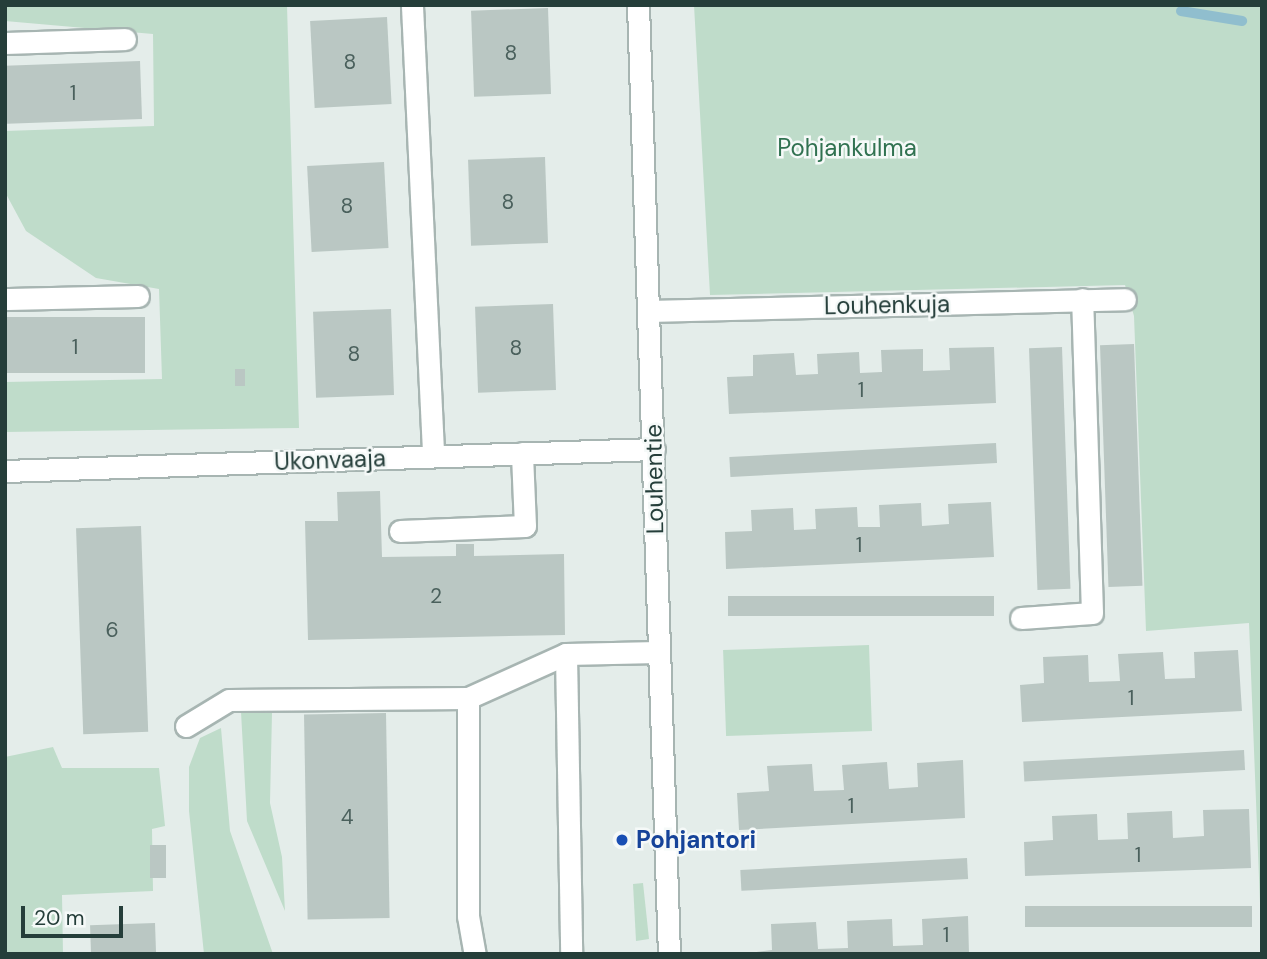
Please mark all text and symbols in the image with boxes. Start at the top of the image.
house number: 8 [505,40,517,66]
house number: 8 [344,49,356,75]
house number: 1 [70,80,76,106]
park label: Pohjankulma [777,134,917,162]
house number: 8 [502,189,514,215]
house number: 8 [341,193,353,219]
street label: Louhenkuja [824,290,950,320]
house number: 1 [72,334,78,360]
house number: 8 [510,335,522,361]
house number: 8 [348,341,360,367]
house number: 1 [858,377,864,403]
street label: Louhentie [639,424,669,534]
street label: Ukonvaaja [274,444,386,476]
house number: 1 [856,532,862,558]
house number: 2 [430,583,442,609]
house number: 6 [105,617,119,643]
house number: 1 [1128,685,1134,711]
house number: 1 [848,793,854,819]
house number: 4 [341,804,353,830]
place label: Pohjantori [636,826,756,854]
marker: Pohjantori [614,832,630,848]
house number: 1 [1135,842,1141,868]
scale bar [24,892,126,936]
text: 20 m [34,904,85,932]
house number: 1 [943,922,949,948]

